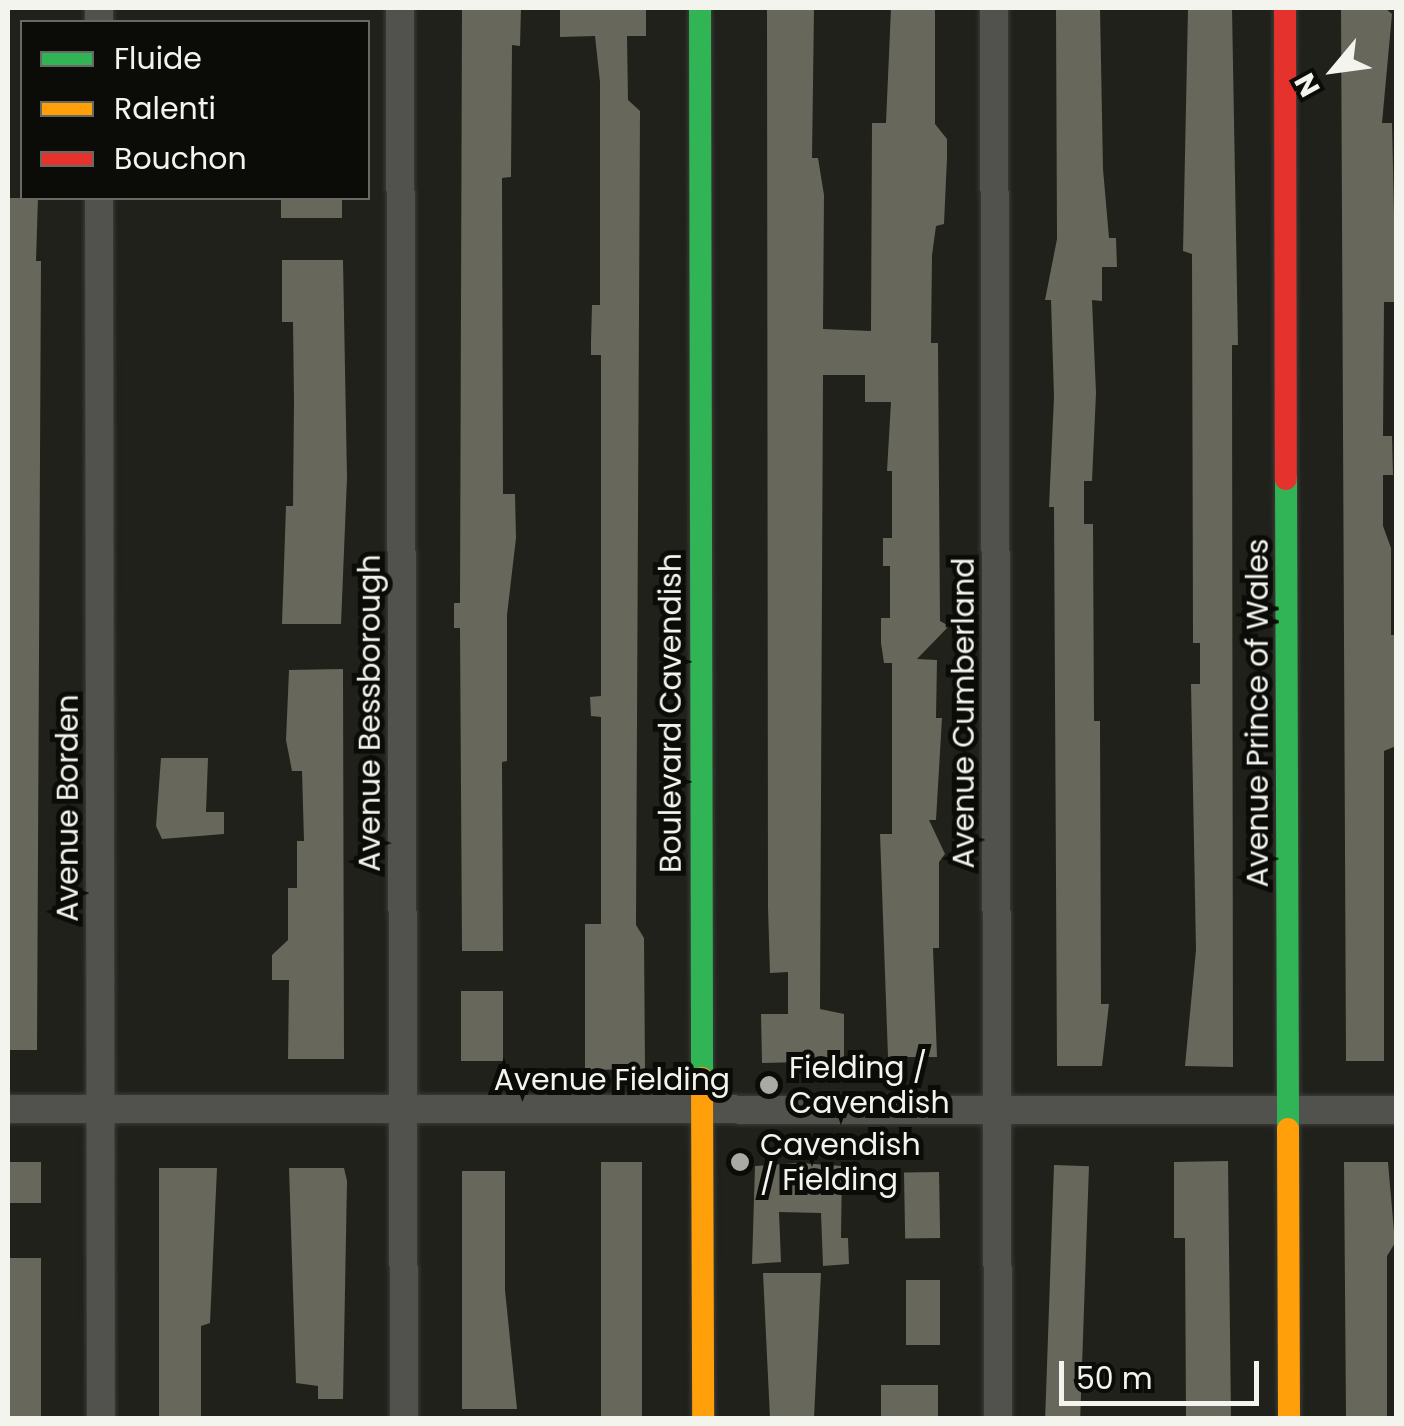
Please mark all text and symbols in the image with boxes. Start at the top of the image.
legend [20,20,370,200]
north arrow [1284,20,1384,120]
text: Fluide [114,37,202,80]
text: N [1285,66,1329,103]
text: Ralenti [114,87,216,130]
text: Bouchon [114,137,247,180]
street label: Avenue Prince of Wales [1240,539,1276,887]
street label: Boulevard Cavendish [653,553,689,873]
street label: Avenue Bessborough [352,554,388,872]
street label: Avenue Cumberland [946,557,982,869]
street label: Avenue Borden [50,694,86,922]
place label: Fielding / Cavendish [789,1050,950,1120]
street label: Avenue Fielding [494,1062,730,1098]
marker: Fielding / Cavendish [758,1074,780,1096]
place label: Cavendish / Fielding [760,1127,921,1198]
marker: Cavendish / Fielding [729,1151,751,1173]
scale bar [1064,1341,1264,1403]
text: 50 m [1076,1357,1153,1400]

